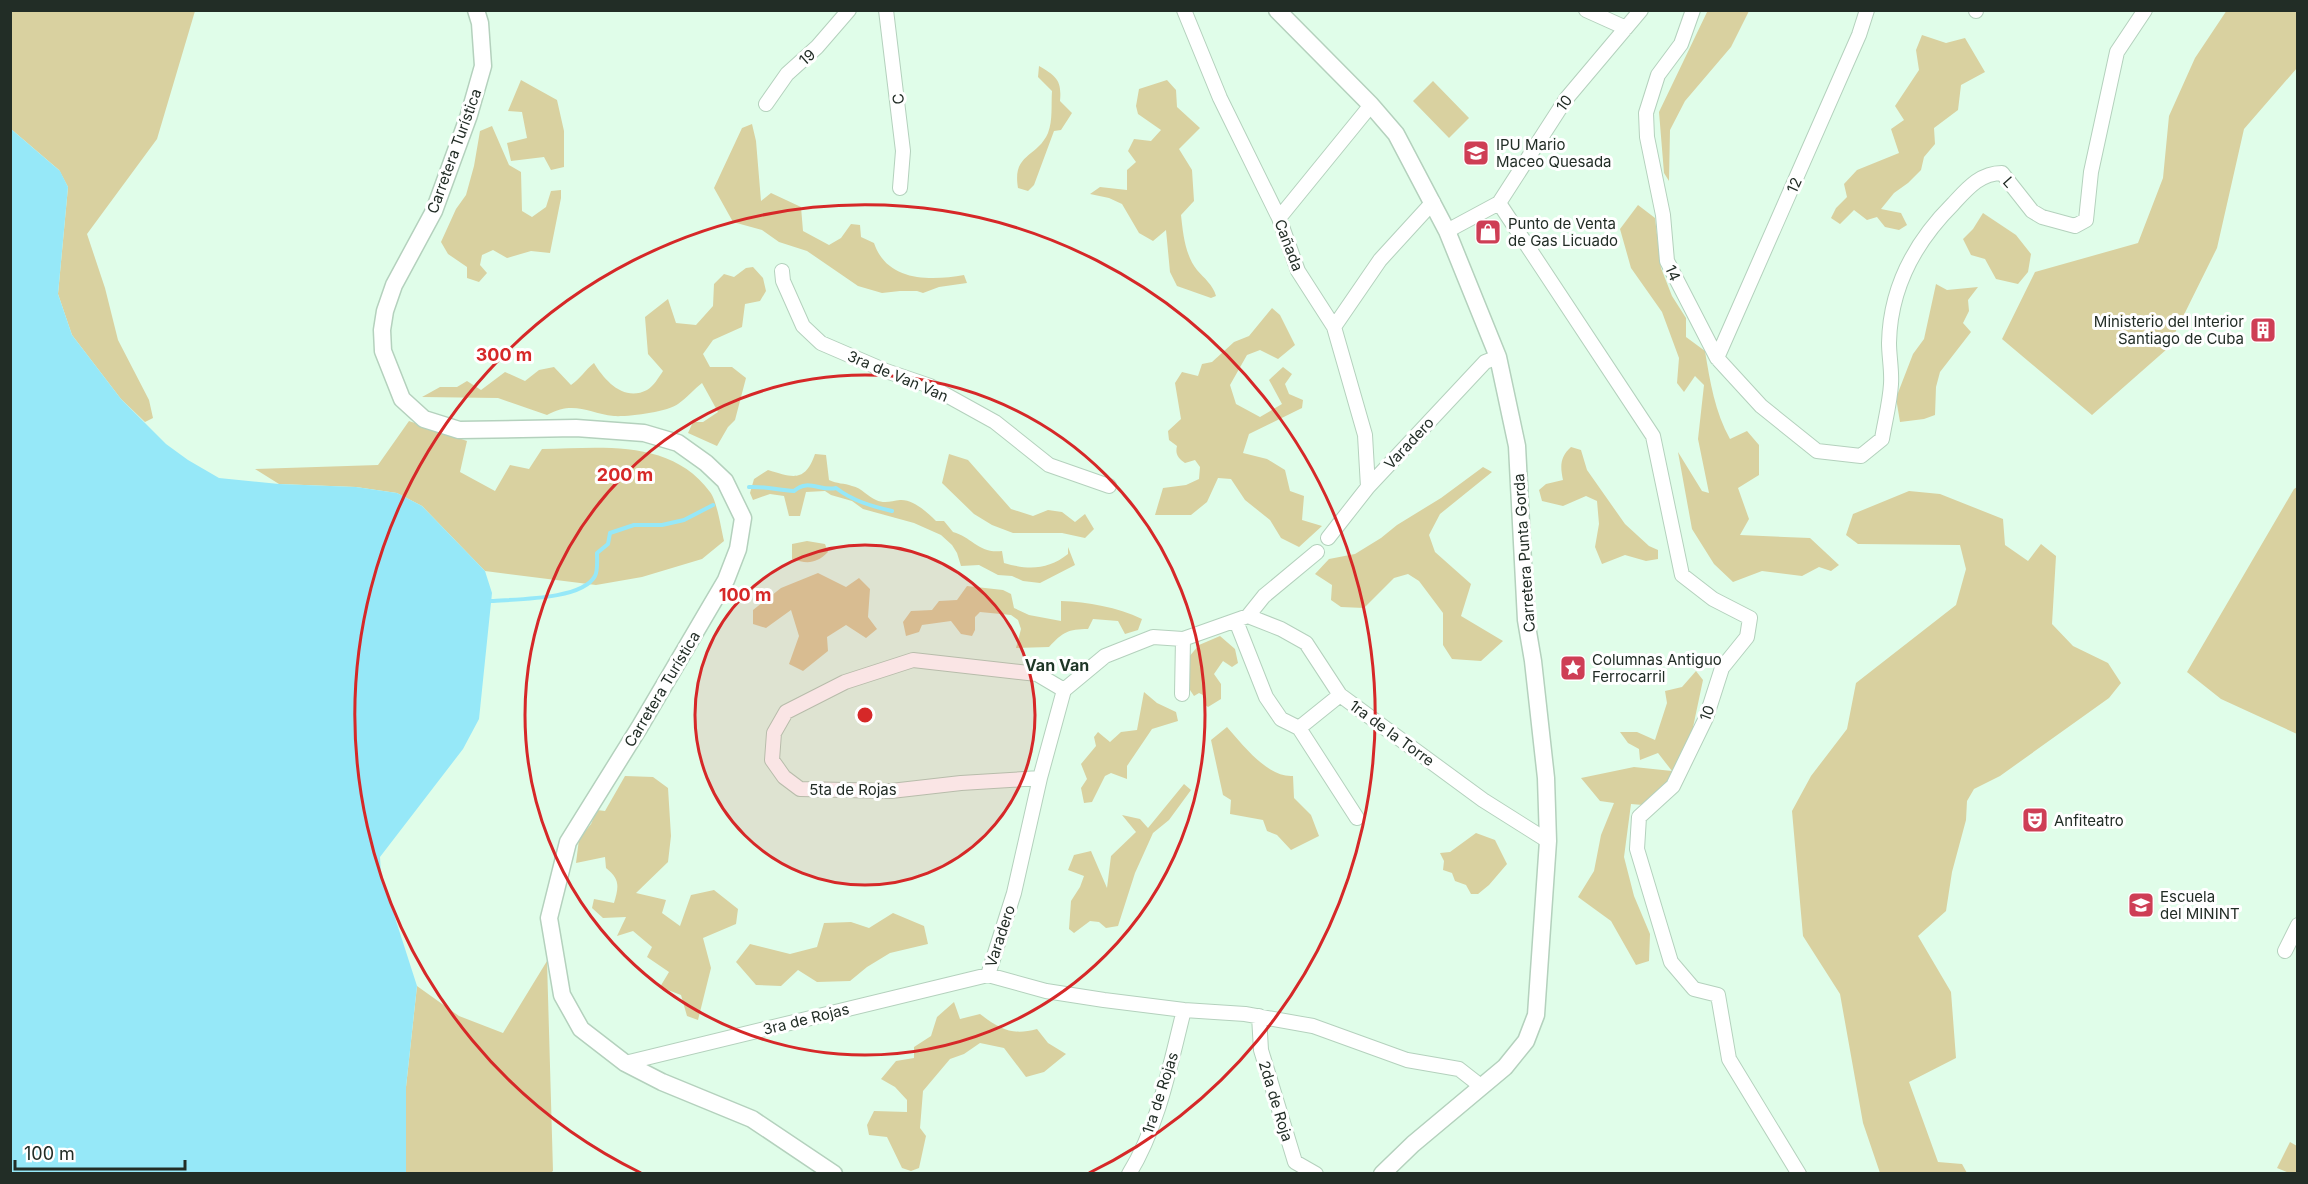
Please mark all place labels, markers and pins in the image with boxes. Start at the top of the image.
place label: IPU Mario Maceo Quesada [1496,135,1612,171]
school or university icon: IPU Mario Maceo Quesada [1461,138,1491,168]
place label: Punto de Venta de Gas Licuado [1508,214,1618,250]
shop icon: Punto de Venta de Gas Licuado [1473,217,1503,247]
place label: Ministerio del Interior Santiago de Cuba [2094,312,2244,348]
building icon: Ministerio del Interior Santiago de Cuba [2248,315,2278,345]
place label: Columnas Antiguo Ferrocarril [1592,650,1722,686]
place icon: Columnas Antiguo Ferrocarril [1558,653,1588,683]
centre of rings [855,705,875,725]
theatre icon: Anfiteatro [2020,805,2050,835]
place label: Anfiteatro [2054,811,2124,830]
place label: Escuela del MININT [2160,887,2240,923]
school or university icon: Escuela del MININT [2126,890,2156,920]

